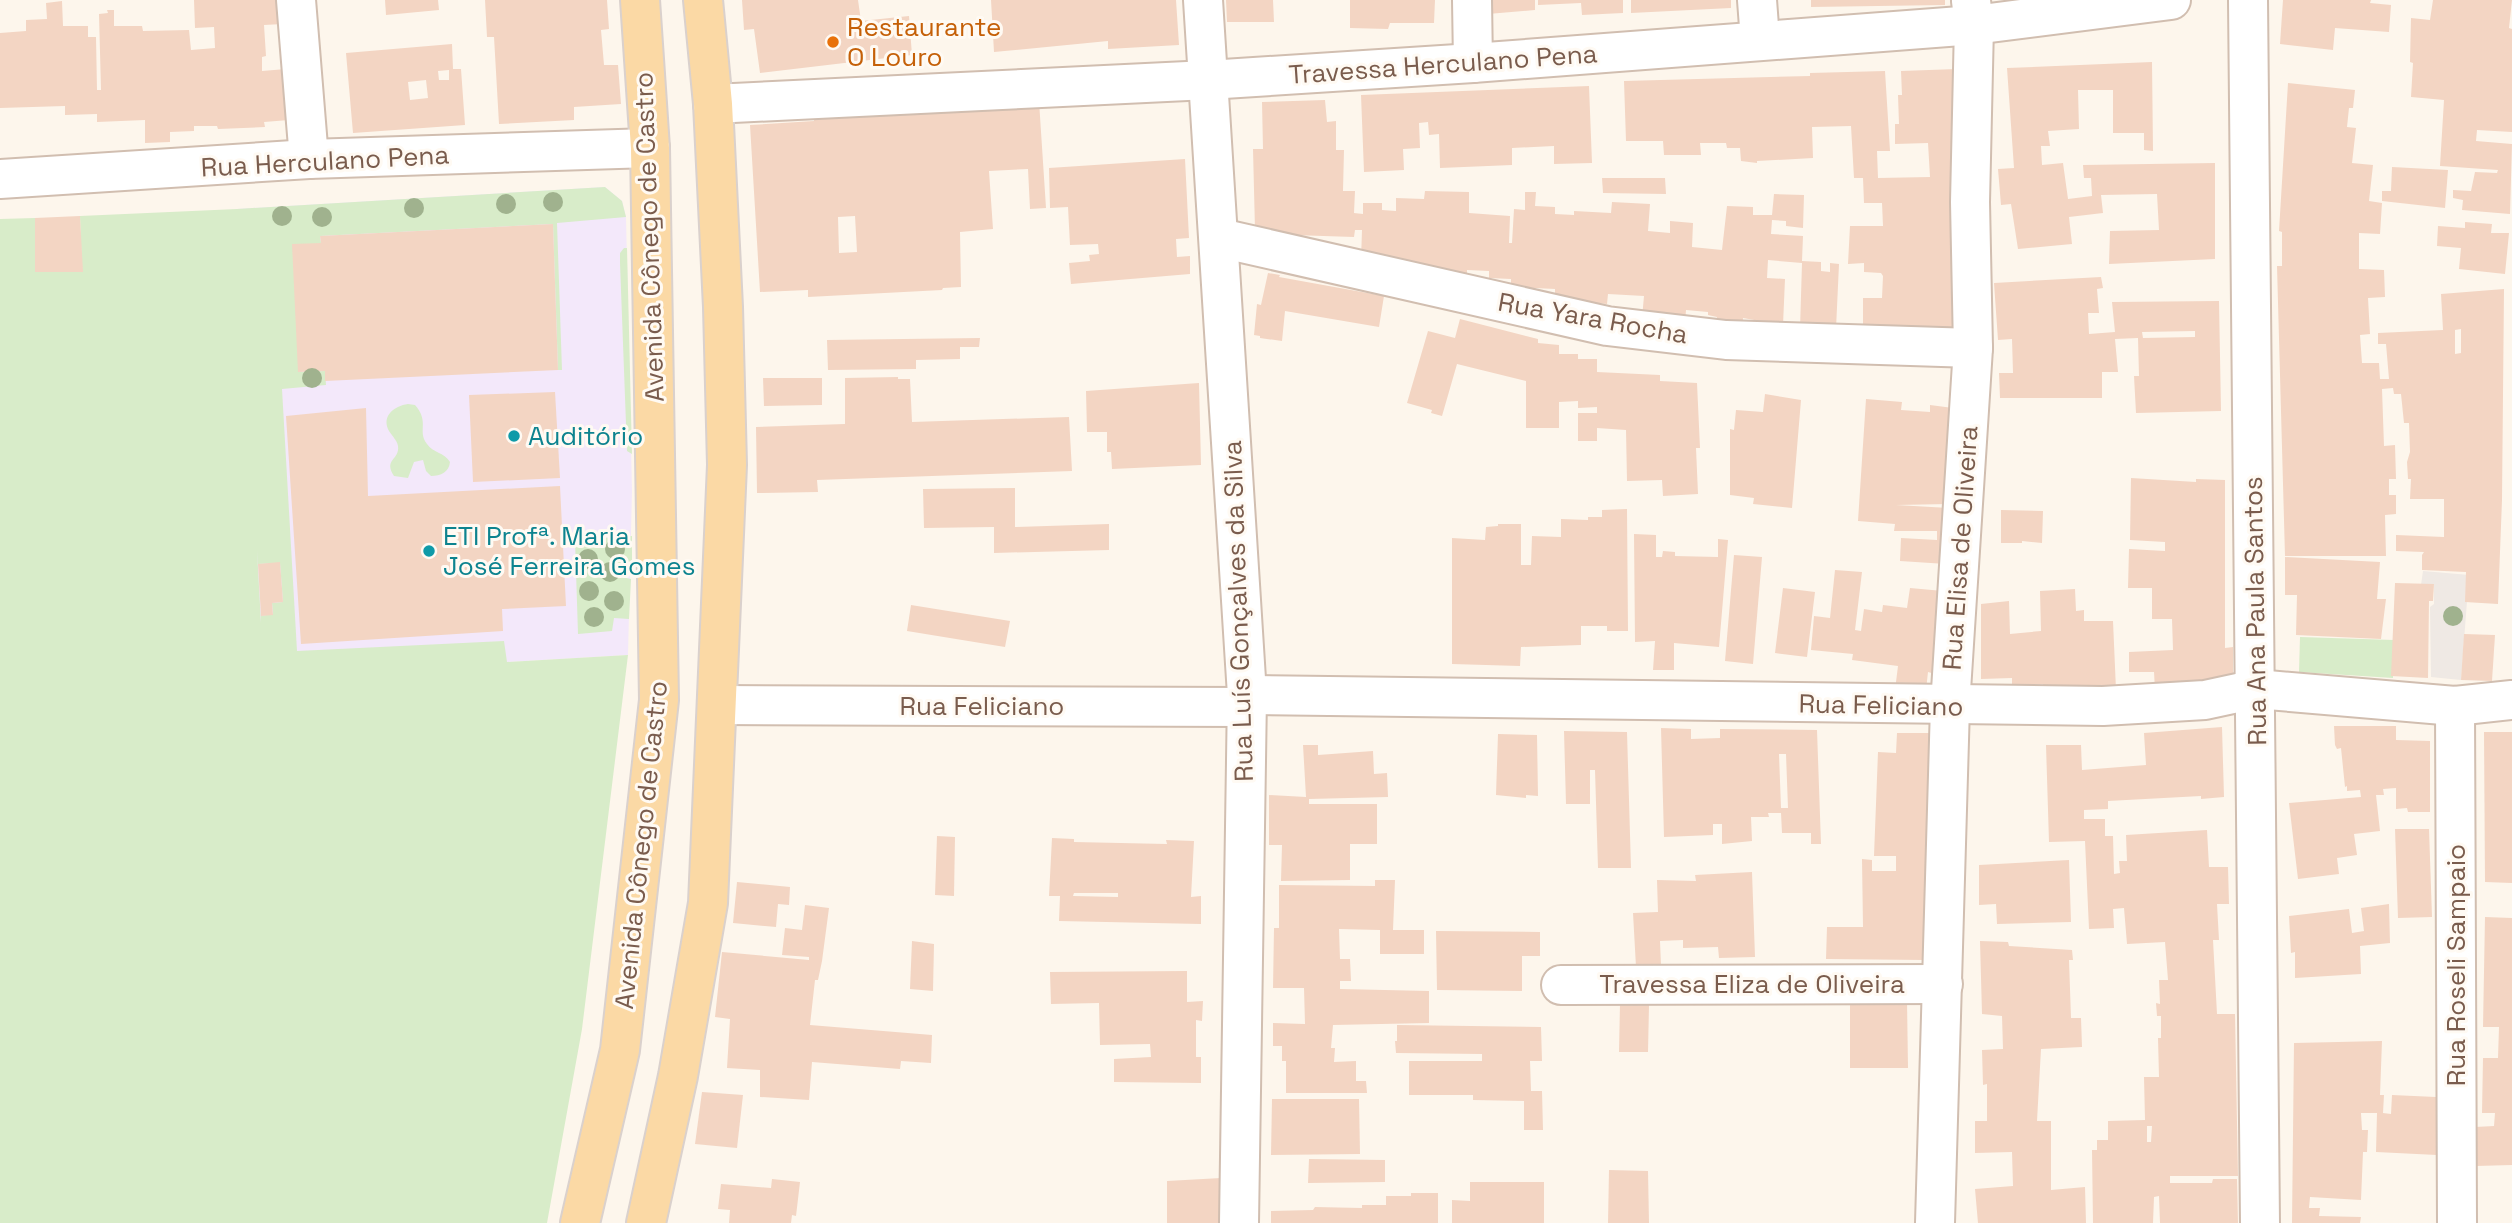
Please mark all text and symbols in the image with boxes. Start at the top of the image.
place label: Restaurante O Louro [847,10,1001,74]
marker: Restaurante O Louro [825,34,841,50]
street label: Travessa Herculano Pena [1287,36,1599,92]
street label: Avenida Cônego de Castro [626,71,672,403]
street label: Rua Herculano Pena [200,138,450,184]
street label: Rua Yara Rocha [1495,285,1691,351]
place label: Auditório [528,419,643,453]
street label: Rua Elisa de Oliveira [1934,425,1986,671]
marker: Auditório [506,428,522,444]
street label: Rua Luís Gonçalves da Silva [1215,440,1261,782]
street label: Rua Ana Paula Santos [2236,476,2274,746]
place label: ETI Profª. Maria José Ferreira Gomes [443,519,695,583]
marker: ETI Profª. Maria José Ferreira Gomes [421,543,437,559]
street label: Avenida Cônego de Castro [607,679,675,1011]
street label: Rua Feliciano [1798,687,1964,723]
street label: Rua Feliciano [900,689,1064,723]
street label: Rua Roseli Sampaio [2439,844,2473,1086]
street label: Travessa Eliza de Oliveira [1599,967,1905,1001]

